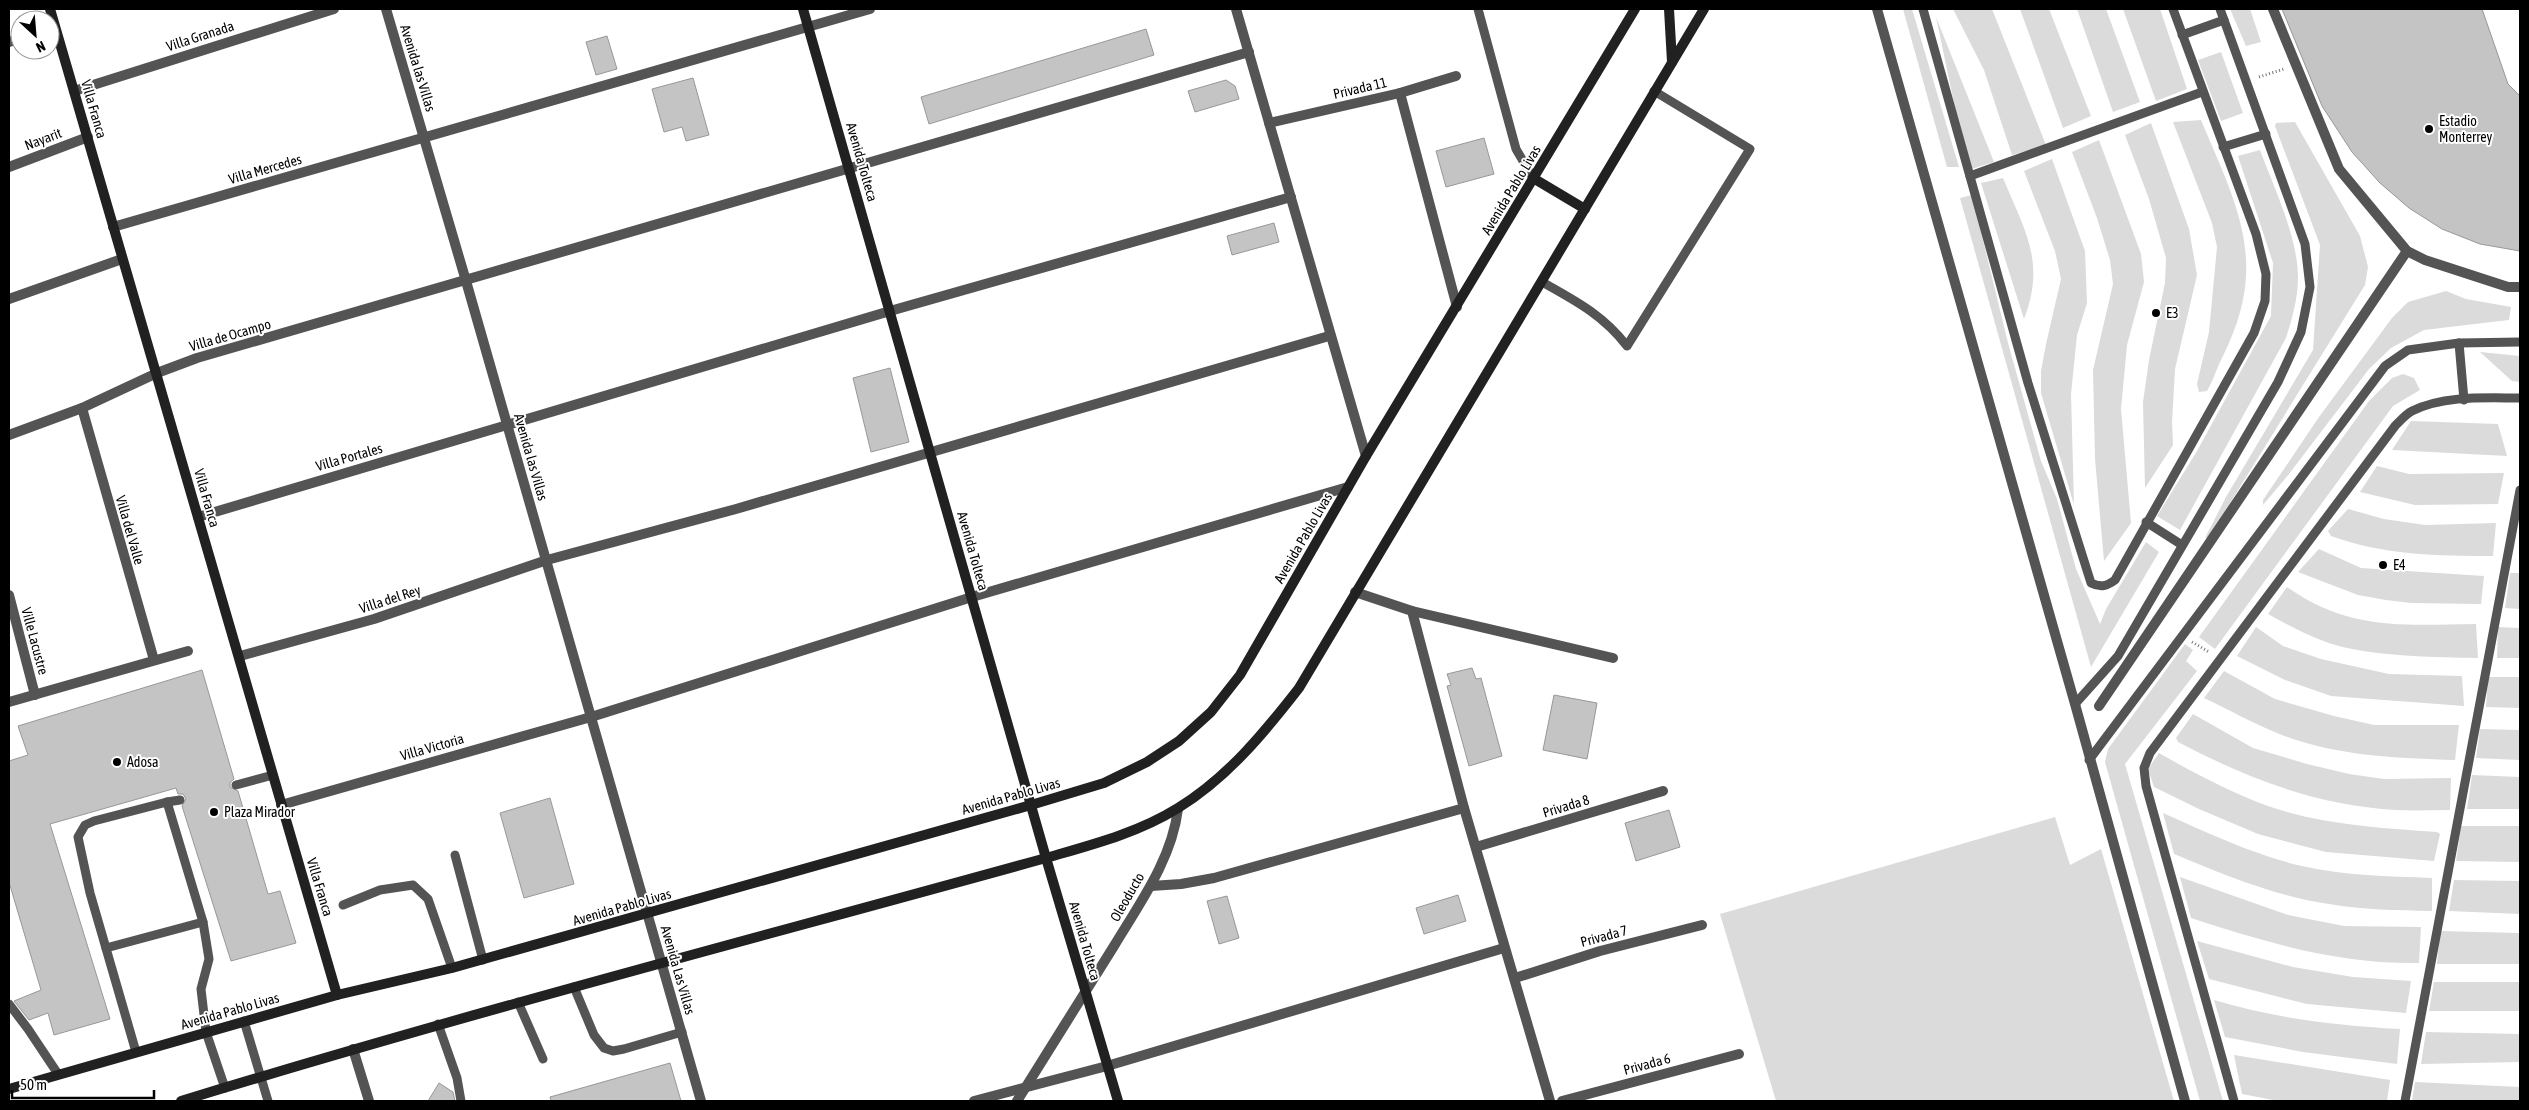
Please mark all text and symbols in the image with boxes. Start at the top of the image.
north arrow [10,10,60,60]
street label: Villa Granada [164,18,236,54]
street label: Avenida las Villas [397,23,439,113]
text: N [33,38,48,56]
street label: Privada 11 [1332,74,1388,102]
street label: Villa Franca [78,78,110,140]
place label: Estadio Monterrey [2439,113,2492,145]
street label: Avenida Tolteca [843,121,881,203]
marker: Estadio Monterrey [2423,123,2435,135]
street label: Nayarit [22,125,64,153]
street label: Avenida Pablo Livas [1478,142,1544,238]
street label: Villa Mercedes [227,151,303,187]
place label: E3 [2166,305,2179,321]
marker: E3 [2150,307,2162,319]
street label: Villa de Ocampo [187,316,273,354]
street label: Avenida las Villas [511,412,551,502]
street label: Villa Portales [314,440,384,474]
street label: Villa Franca [191,467,223,529]
street label: Avenida Pablo Livas [1271,490,1335,586]
street label: Villa del Valle [113,494,147,566]
street label: Avenida Tolteca [954,510,992,592]
place label: E4 [2393,557,2406,573]
marker: E4 [2377,559,2389,571]
street label: Villa del Rey [357,582,423,616]
street label: Ville Lacustre [18,606,52,676]
street label: Villa Victoria [398,730,466,764]
place label: Adosa [127,754,159,770]
marker: Adosa [111,756,123,768]
street label: Avenida Pablo Livas [960,774,1062,818]
street label: Privada 8 [1541,791,1592,821]
place label: Plaza Mirador [224,804,296,820]
marker: Plaza Mirador [208,806,220,818]
street label: Villa Franca [304,856,336,918]
street label: Oleoducto [1107,870,1147,924]
street label: Avenida Pablo Livas [571,885,673,929]
street label: Avenida Tolteca [1066,900,1104,982]
street label: Privada 7 [1579,922,1629,950]
street label: Avenida Las Villas [658,924,698,1016]
street label: Avenida Pablo Livas [179,989,281,1033]
street label: Privada 6 [1622,1050,1673,1078]
scale bar [12,1068,155,1100]
text: 50 m [20,1076,47,1093]

